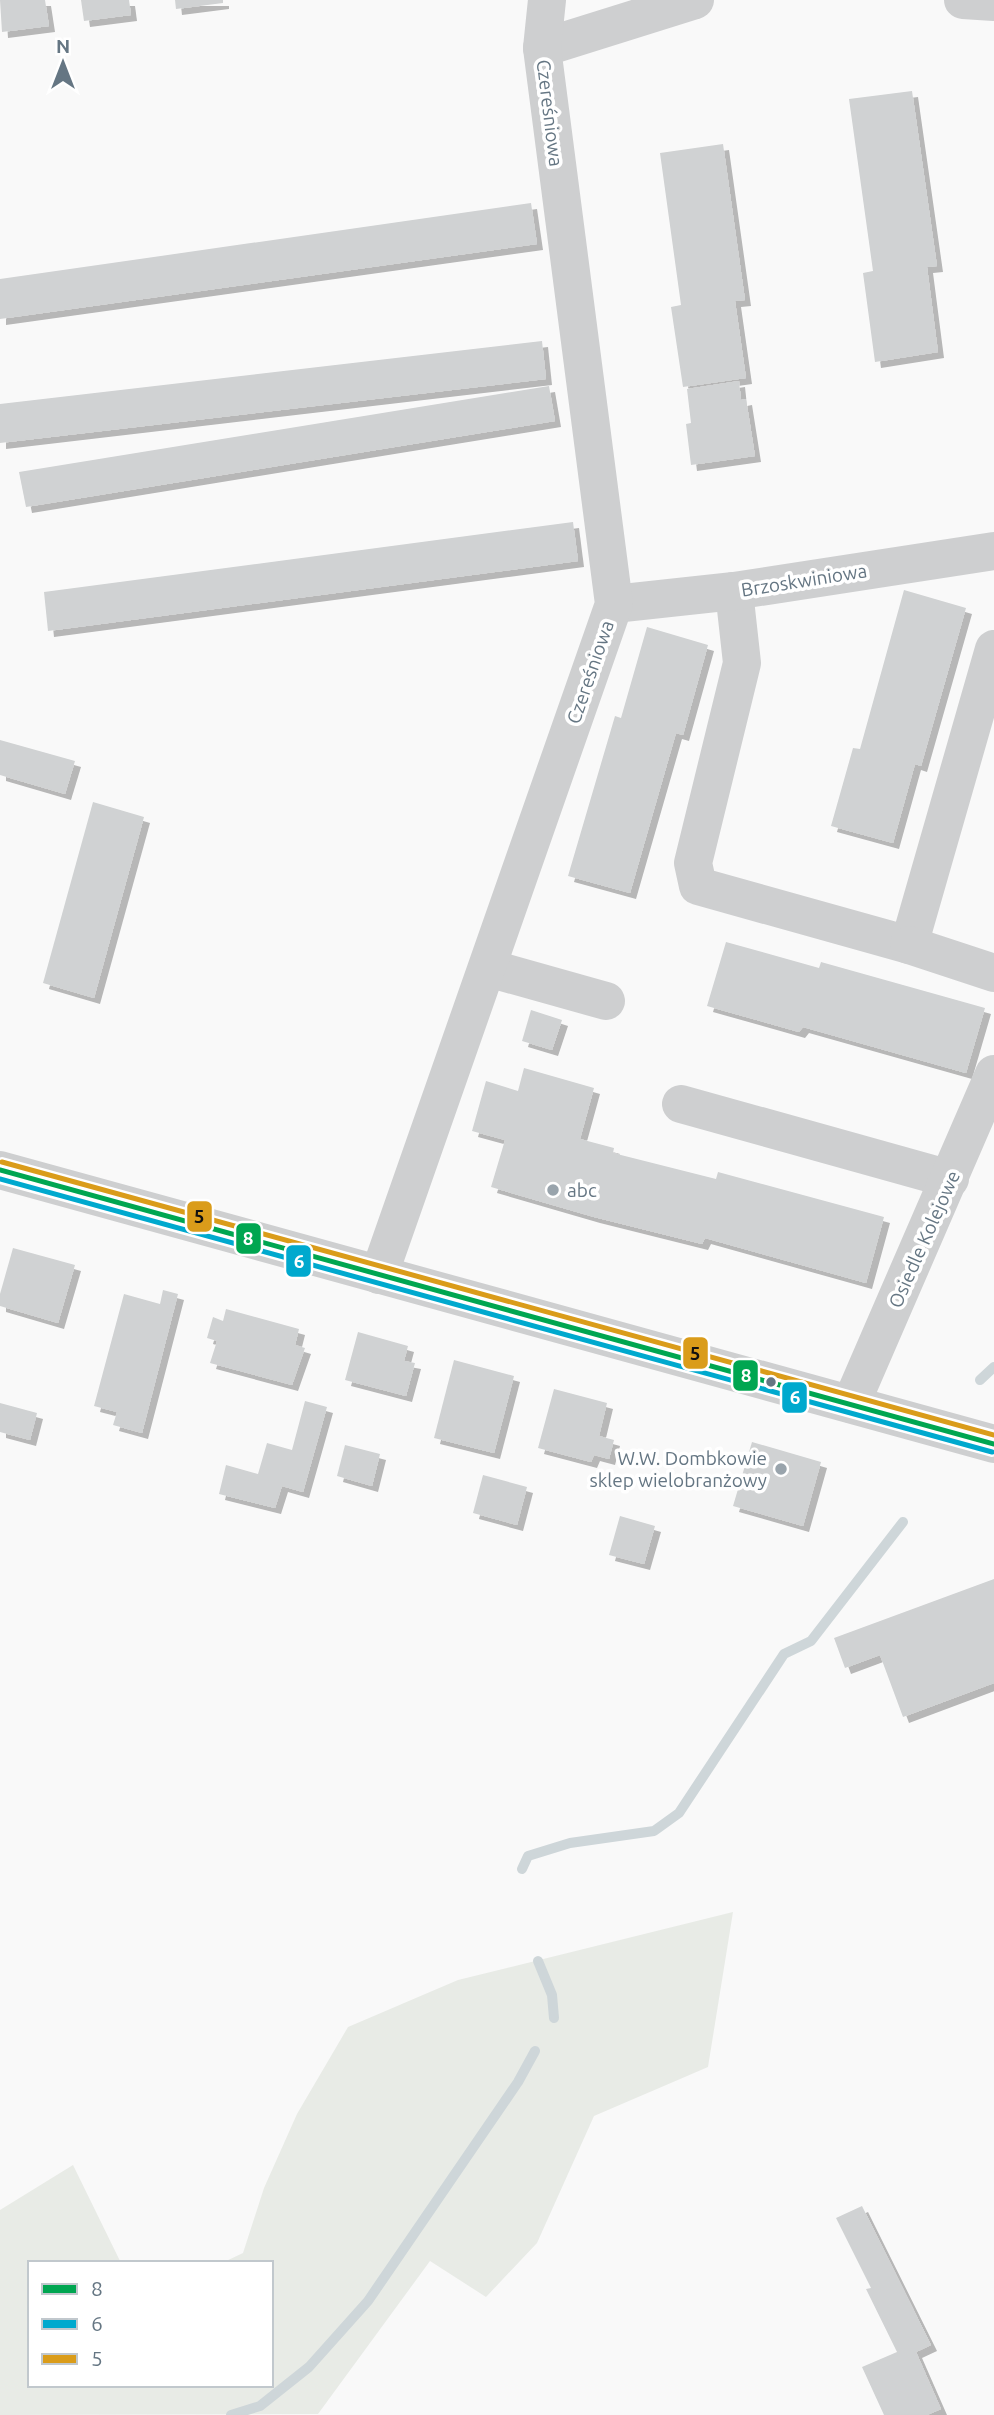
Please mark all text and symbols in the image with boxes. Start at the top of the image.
north arrow [28,28,98,98]
text: N [56,35,70,57]
street label: Czereśniowa [533,58,567,168]
street label: Brzoskwiniowa [739,559,869,601]
street label: Czereśniowa [562,617,618,727]
street label: Osiedle Kolejowe [884,1167,964,1311]
place label: abc [567,1179,597,1201]
marker: abc [545,1182,561,1198]
line badge: 5 [186,1200,213,1233]
text: 5 [194,1205,204,1227]
line badge: 8 [235,1222,262,1255]
text: 8 [243,1227,253,1249]
line badge: 6 [285,1244,312,1278]
text: 6 [294,1250,304,1272]
line badge: 5 [682,1336,709,1370]
text: 5 [690,1342,700,1364]
line badge: 8 [732,1359,759,1392]
text: 8 [741,1364,751,1386]
unlabelled marker [764,1375,778,1389]
line badge: 6 [781,1381,808,1414]
text: 6 [790,1386,800,1408]
place label: W.W. Dombkowie sklep wielobranżowy [589,1447,767,1491]
marker: W.W. Dombkowie sklep wielobranżowy [773,1461,789,1477]
legend [28,2261,273,2387]
text: 8 [91,2276,103,2300]
text: 6 [91,2311,103,2335]
text: 5 [91,2346,103,2370]

